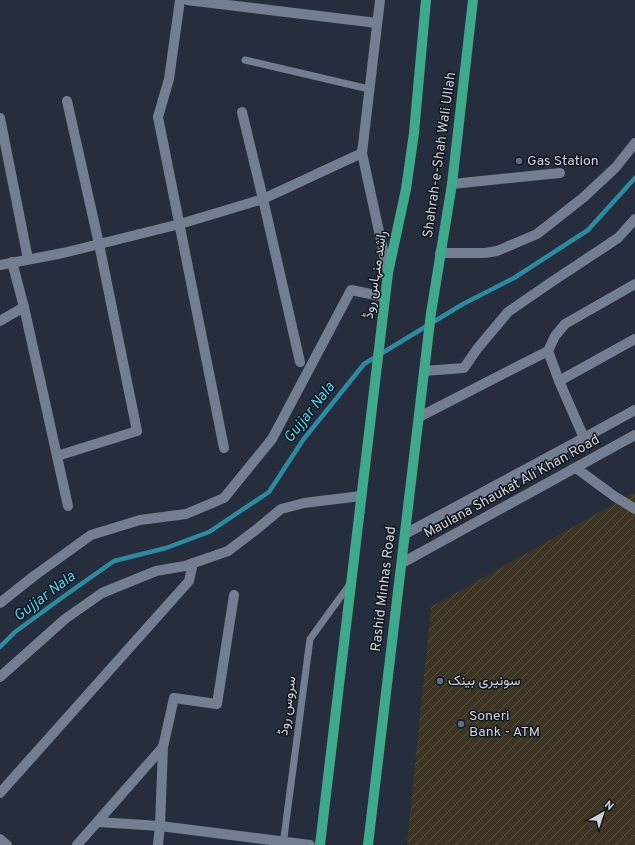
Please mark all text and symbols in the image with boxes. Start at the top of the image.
street label: Shahrah-e-Shah Wali Ullah [420,71,460,239]
place label: Gas Station [527,153,599,170]
marker: Gas Station [514,156,524,166]
street label: راشد منہاس روڈ [361,230,391,320]
water label: Gujjar Nala [280,378,340,447]
street label: Maulana Shaukat Ali Khan Road [421,432,603,542]
street label: Rashid Minhas Road [368,525,400,653]
water label: Gujjar Nala [10,568,80,626]
place label: سونیری بینک [448,673,521,690]
street label: سروس روڈ [275,675,301,737]
marker: سونیری بینک [435,676,445,686]
place label: Soneri Bank - ATM [469,708,540,741]
marker: Soneri Bank - ATM [456,719,466,729]
north arrow [583,793,623,833]
text: N [601,798,616,814]

